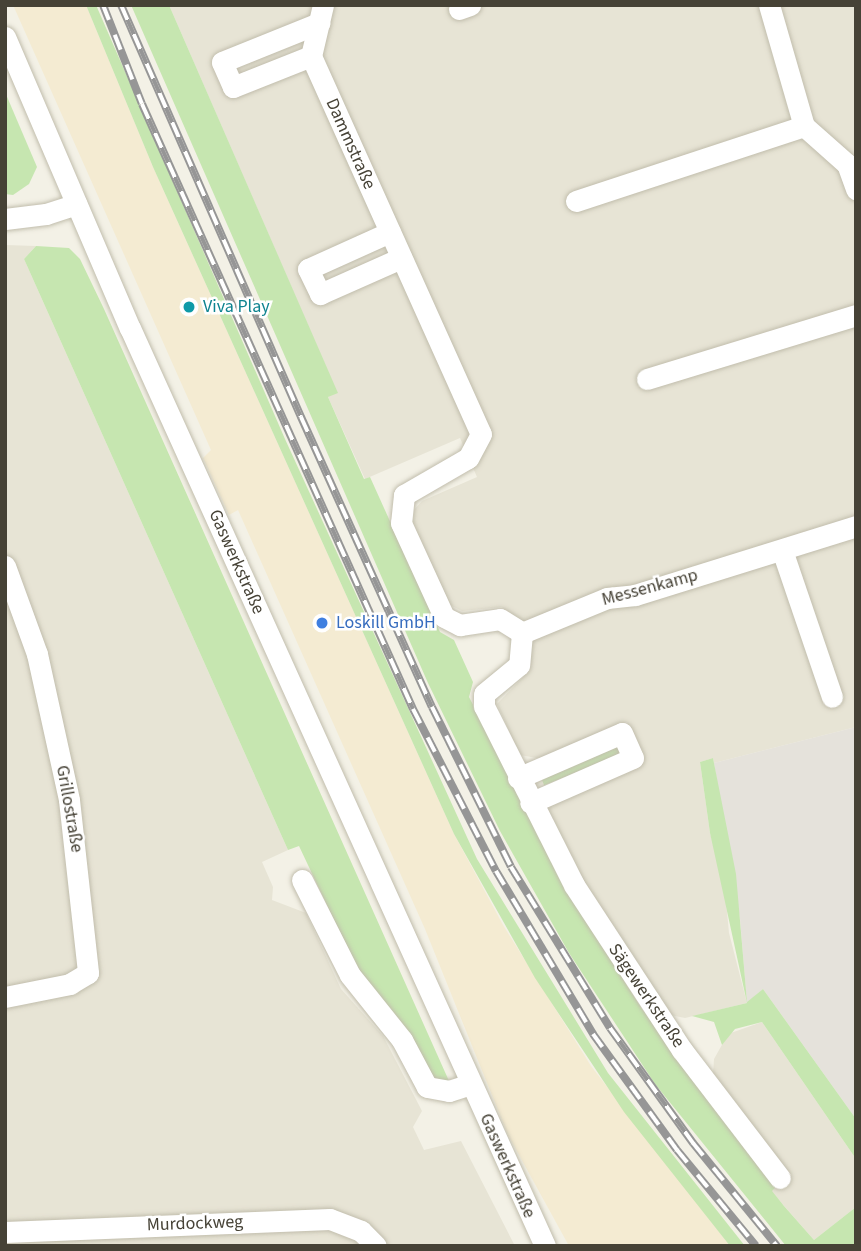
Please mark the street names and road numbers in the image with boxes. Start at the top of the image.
street label: Dammstraße [320,95,380,193]
street label: Gaswerkstraße [203,506,269,618]
street label: Messenkamp [600,565,700,611]
street label: Grillostraße [51,764,87,854]
street label: Sägewerkstraße [603,940,689,1052]
street label: Gaswerkstraße [474,1110,540,1222]
street label: Murdockweg [146,1212,244,1236]

